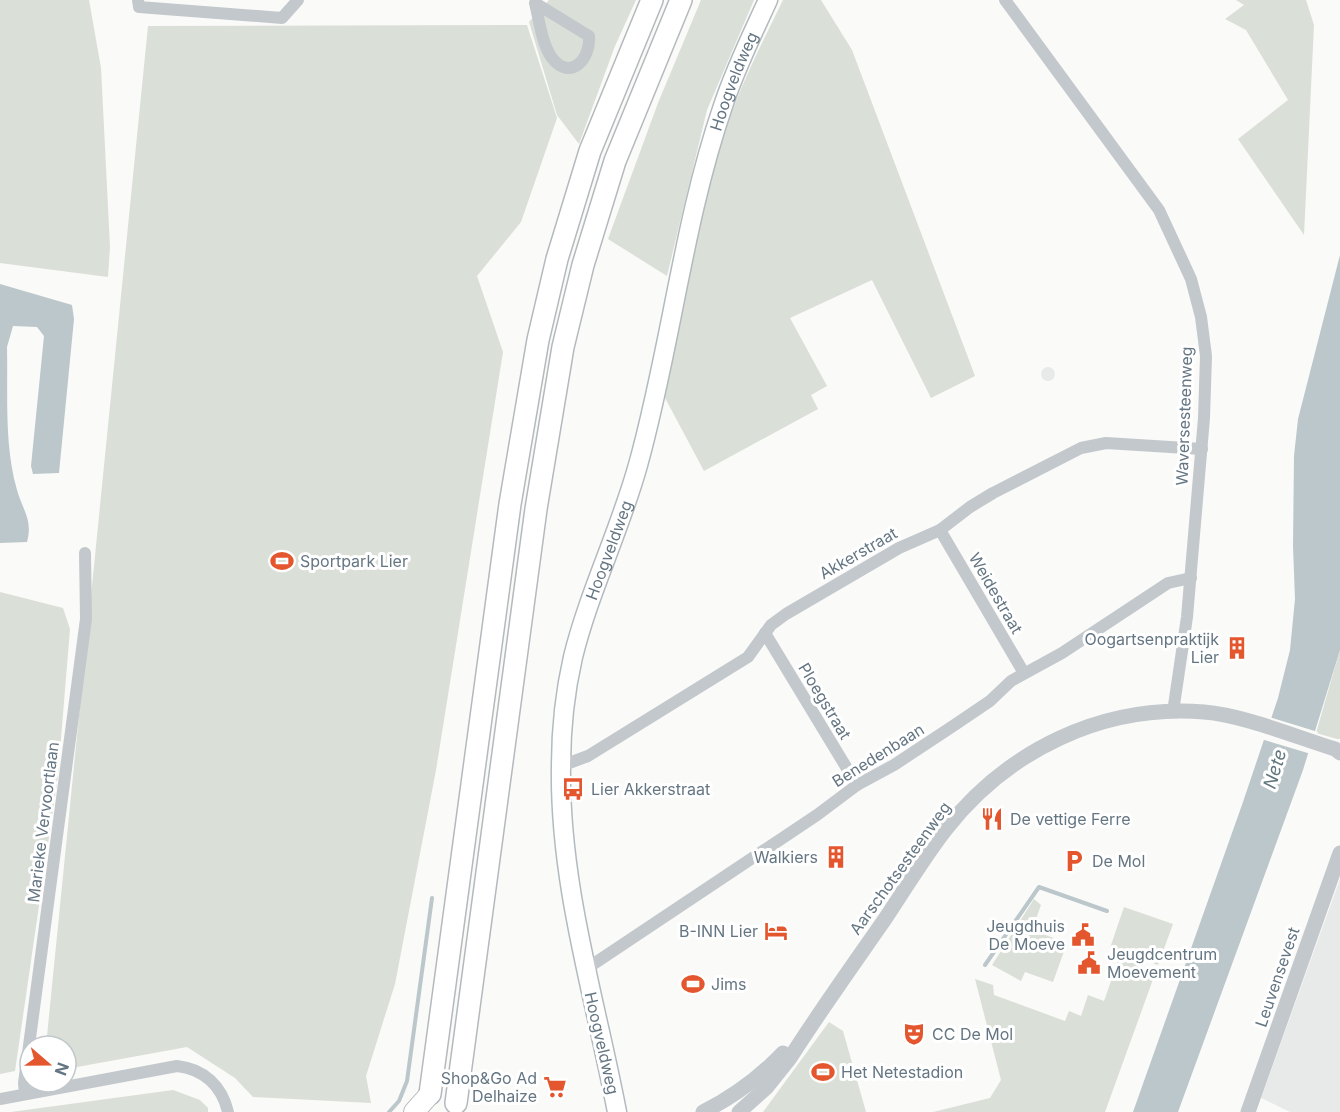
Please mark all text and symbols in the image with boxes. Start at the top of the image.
street label: Hoogveldweg [706,29,762,133]
street label: Waversesteenweg [1172,346,1196,486]
street label: Hoogveldweg [581,498,636,603]
street label: Akkerstraat [816,523,900,583]
sports icon: Sportpark Lier [269,548,295,574]
street label: Weidestraat [965,549,1027,637]
place label: Sportpark Lier [300,551,408,571]
place label: Oogartsenpraktijk Lier [1084,629,1219,667]
building icon: Oogartsenpraktijk Lier [1224,635,1250,661]
street label: Ploegstraat [794,659,856,743]
street label: Benedenbaan [828,719,928,791]
street label: Marieke Vervoortlaan [23,741,63,903]
water label: Nete [1259,747,1290,791]
bus stop icon: Lier Akkerstraat [560,776,586,802]
place label: Lier Akkerstraat [591,779,710,799]
street label: Aarschotsesteenweg [845,798,955,938]
restaurant icon: De vettige Ferre [979,806,1005,832]
place label: De vettige Ferre [1010,809,1130,829]
building icon: Walkiers [823,844,849,870]
place label: Walkiers [754,847,818,867]
parking icon: De Mol [1061,848,1087,874]
place label: De Mol [1092,851,1145,871]
place label: Jeugdhuis De Moeve [986,916,1065,954]
hotel icon: B-INN Lier [763,918,789,944]
place label: B-INN Lier [679,921,758,941]
public building icon: Jeugdhuis De Moeve [1070,922,1096,948]
street label: Leuvensevest [1251,924,1303,1030]
place label: Jeugdcentrum Moevement [1107,944,1217,982]
public building icon: Jeugdcentrum Moevement [1076,950,1102,976]
sports icon: Jims [680,971,706,997]
place label: Jims [711,974,746,994]
street label: Hoogveldweg [581,990,623,1096]
theatre icon: CC De Mol [901,1021,927,1047]
place label: CC De Mol [932,1024,1013,1044]
north arrow [18,1034,78,1094]
sports icon: Het Netestadion [810,1059,836,1085]
text: N [51,1060,74,1078]
place label: Het Netestadion [841,1062,963,1082]
place label: Shop&Go Ad Delhaize [441,1068,537,1106]
supermarket icon: Shop&Go Ad Delhaize [542,1074,568,1100]

